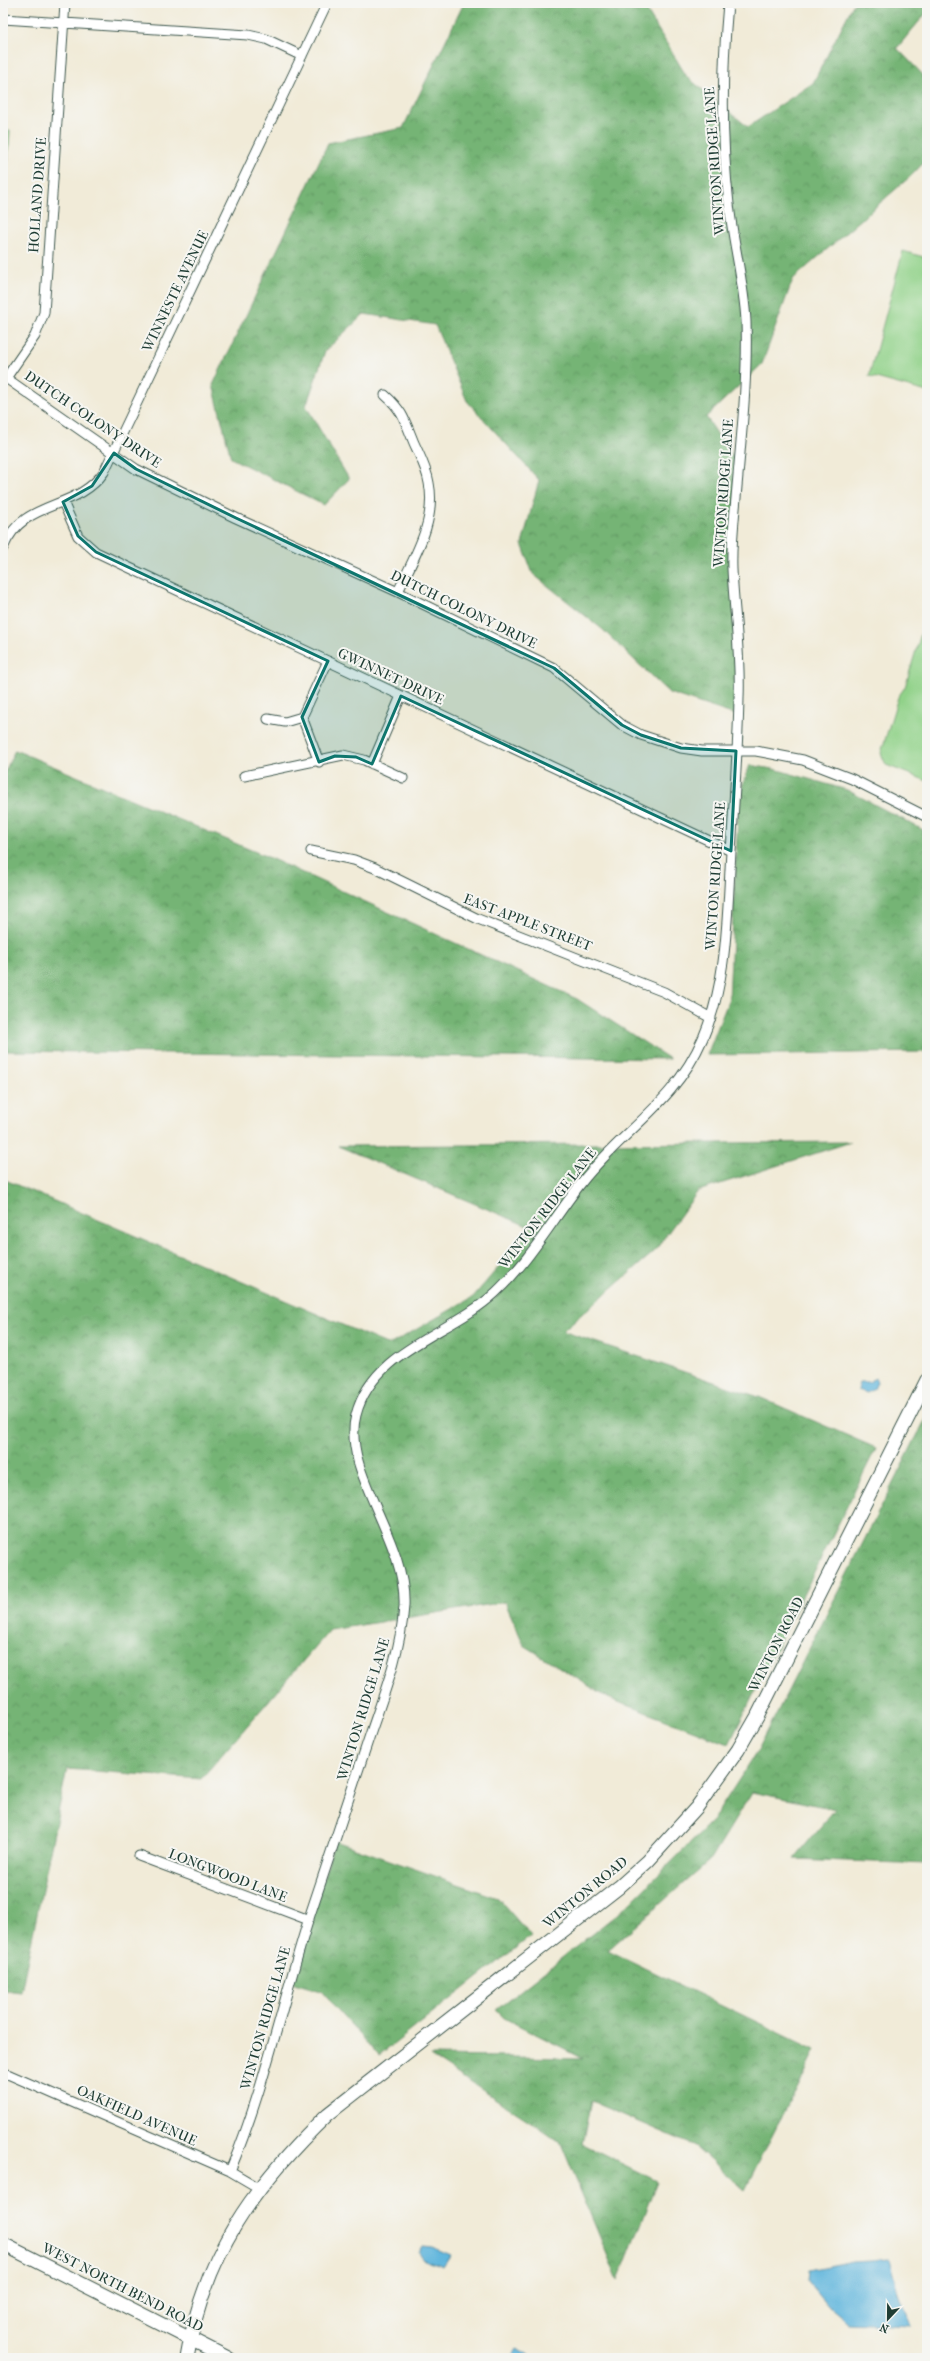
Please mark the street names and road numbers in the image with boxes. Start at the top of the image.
street label: WINTON RIDGE LANE [701,86,728,237]
street label: HOLLAND DRIVE [25,136,50,254]
street label: WINNESTE AVENUE [138,227,212,356]
street label: DUTCH COLONY DRIVE [21,367,165,472]
street label: WINTON RIDGE LANE [710,418,737,569]
street label: DUTCH COLONY DRIVE [388,566,540,653]
street label: GWINNET DRIVE [335,644,447,709]
street label: WINTON RIDGE LANE [702,801,729,952]
street label: EAST APPLE STREET [461,890,595,955]
street label: WINTON RIDGE LANE [494,1144,600,1273]
street label: WINTON ROAD [745,1594,808,1695]
street label: WINTON RIDGE LANE [333,1635,393,1784]
street label: LONGWOOD LANE [166,1845,290,1906]
street label: WINTON ROAD [539,1853,631,1932]
street label: WINTON RIDGE LANE [237,1944,294,2093]
street label: OAKFIELD AVENUE [74,2081,200,2150]
street label: WEST NORTH BEND ROAD [38,2239,207,2336]

